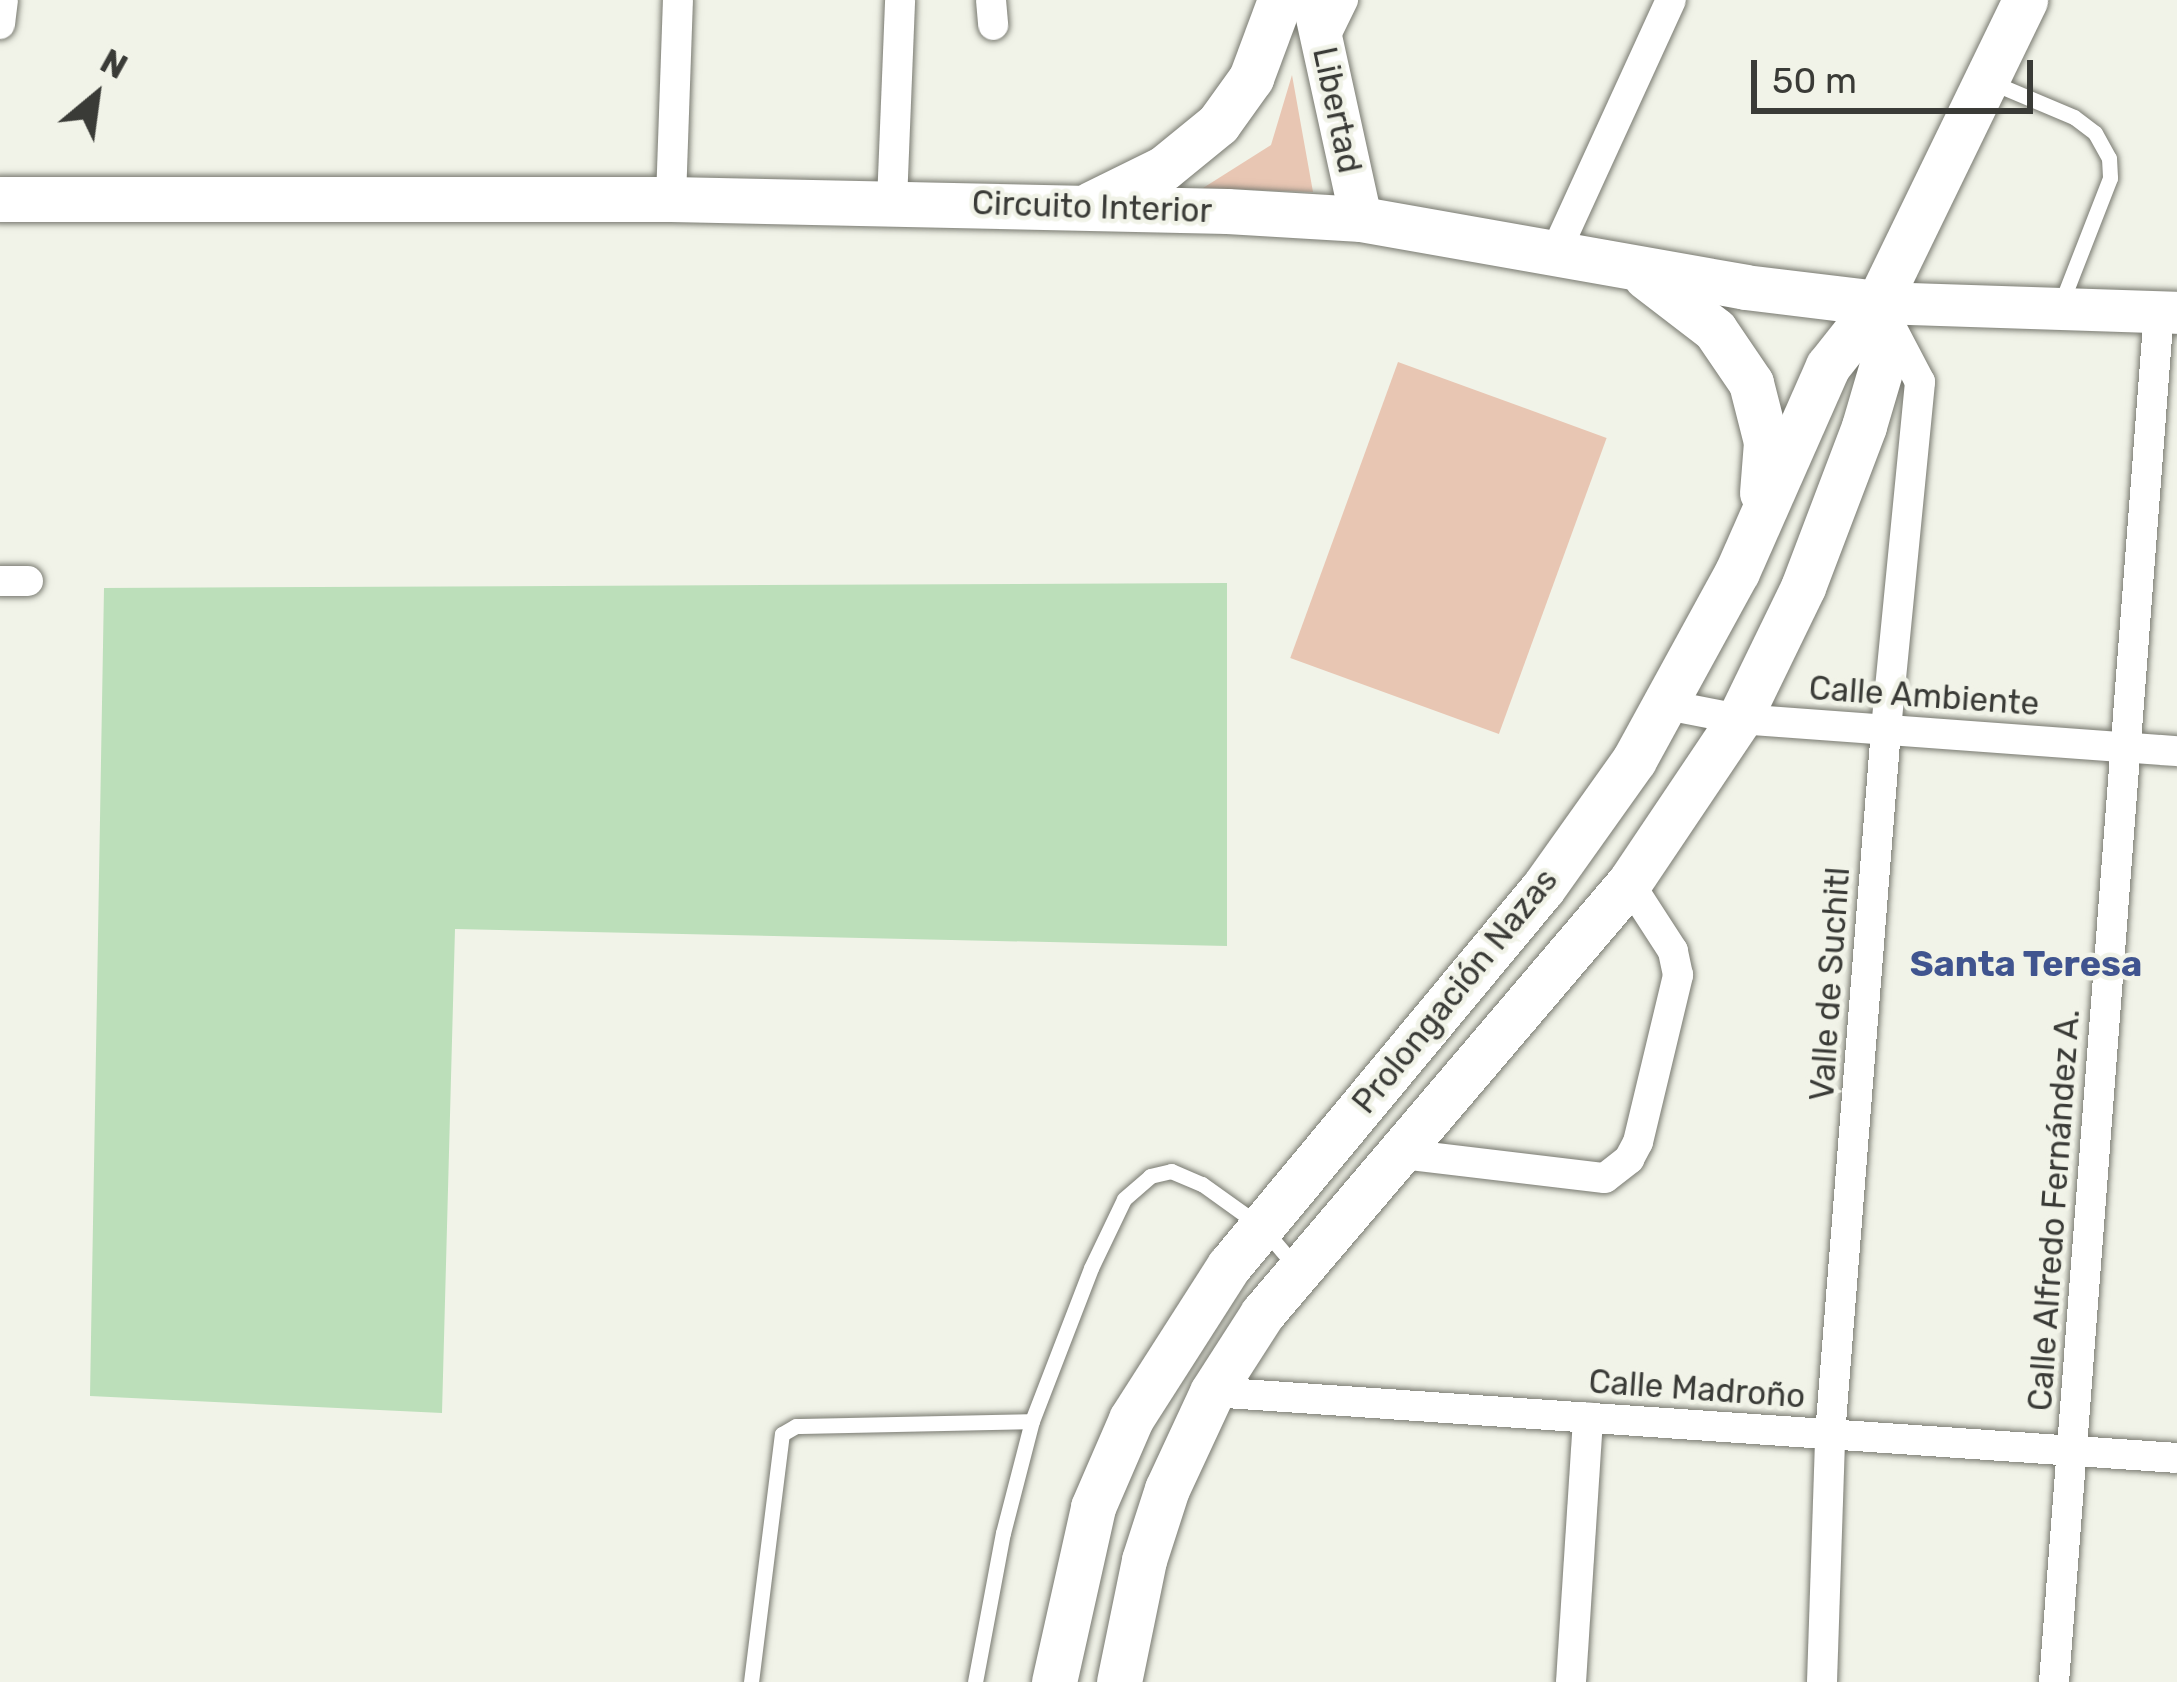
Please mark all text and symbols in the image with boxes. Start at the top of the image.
north arrow [36,36,156,156]
scale bar [1757,36,2039,110]
text: N [94,41,134,87]
street label: Libertad [1304,43,1370,177]
text: 50 m [1772,59,1857,102]
street label: Circuito Interior [971,183,1213,231]
street label: Calle Ambiente [1807,668,2041,724]
street label: Prolongación Nazas [1344,861,1566,1121]
street label: Valle de Suchitl [1802,866,1858,1102]
district label: Santa Teresa [1909,942,2143,986]
street label: Calle Alfredo Fernández A. [2020,1007,2088,1413]
street label: Calle Madroño [1587,1362,1807,1416]

